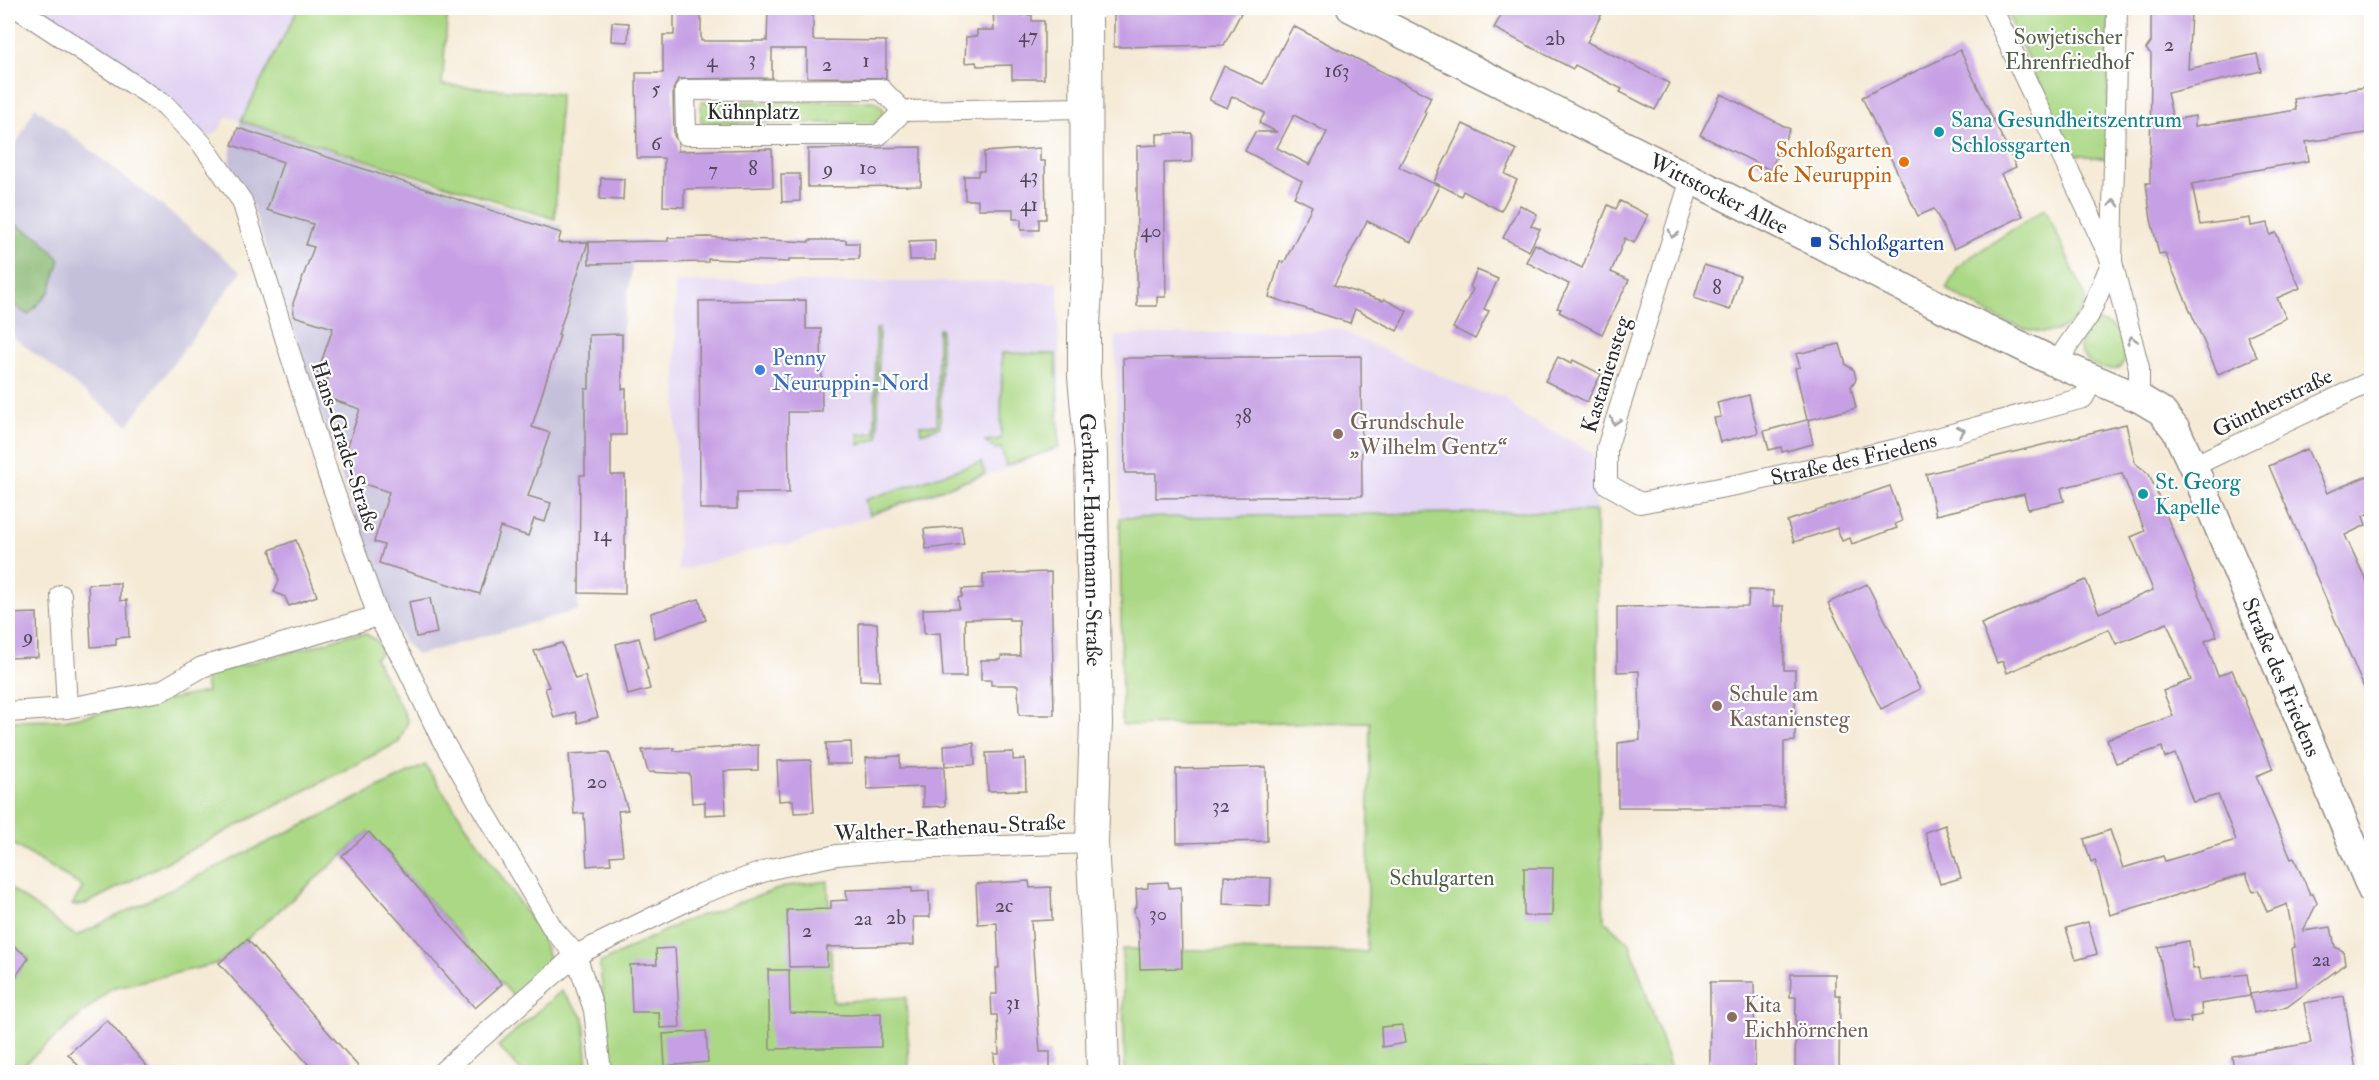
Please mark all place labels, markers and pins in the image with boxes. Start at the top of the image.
place label: Sana Gesundheitszentrum Schlossgarten [1951,106,2182,159]
marker: Sana Gesundheitszentrum Schlossgarten [1932,125,1946,139]
place label: Schloßgarten Cafe Neuruppin [1747,136,1892,190]
marker: Schloßgarten Cafe Neuruppin [1897,155,1911,169]
place label: Schloßgarten [1828,229,1944,257]
marker: Schloßgarten [1809,235,1823,249]
place label: Penny Neuruppin-Nord [772,344,929,398]
marker: Penny Neuruppin-Nord [753,363,767,377]
place label: Grundschule „Wilhelm Gentz“ [1349,408,1508,461]
marker: Grundschule „Wilhelm Gentz“ [1331,427,1345,441]
place label: St. Georg Kapelle [2155,468,2242,522]
marker: St. Georg Kapelle [2136,487,2150,501]
place label: Schule am Kastaniensteg [1729,680,1851,733]
marker: Schule am Kastaniensteg [1710,699,1724,713]
place label: Kita Eichhörnchen [1744,991,1869,1044]
marker: Kita Eichhörnchen [1725,1010,1739,1024]

